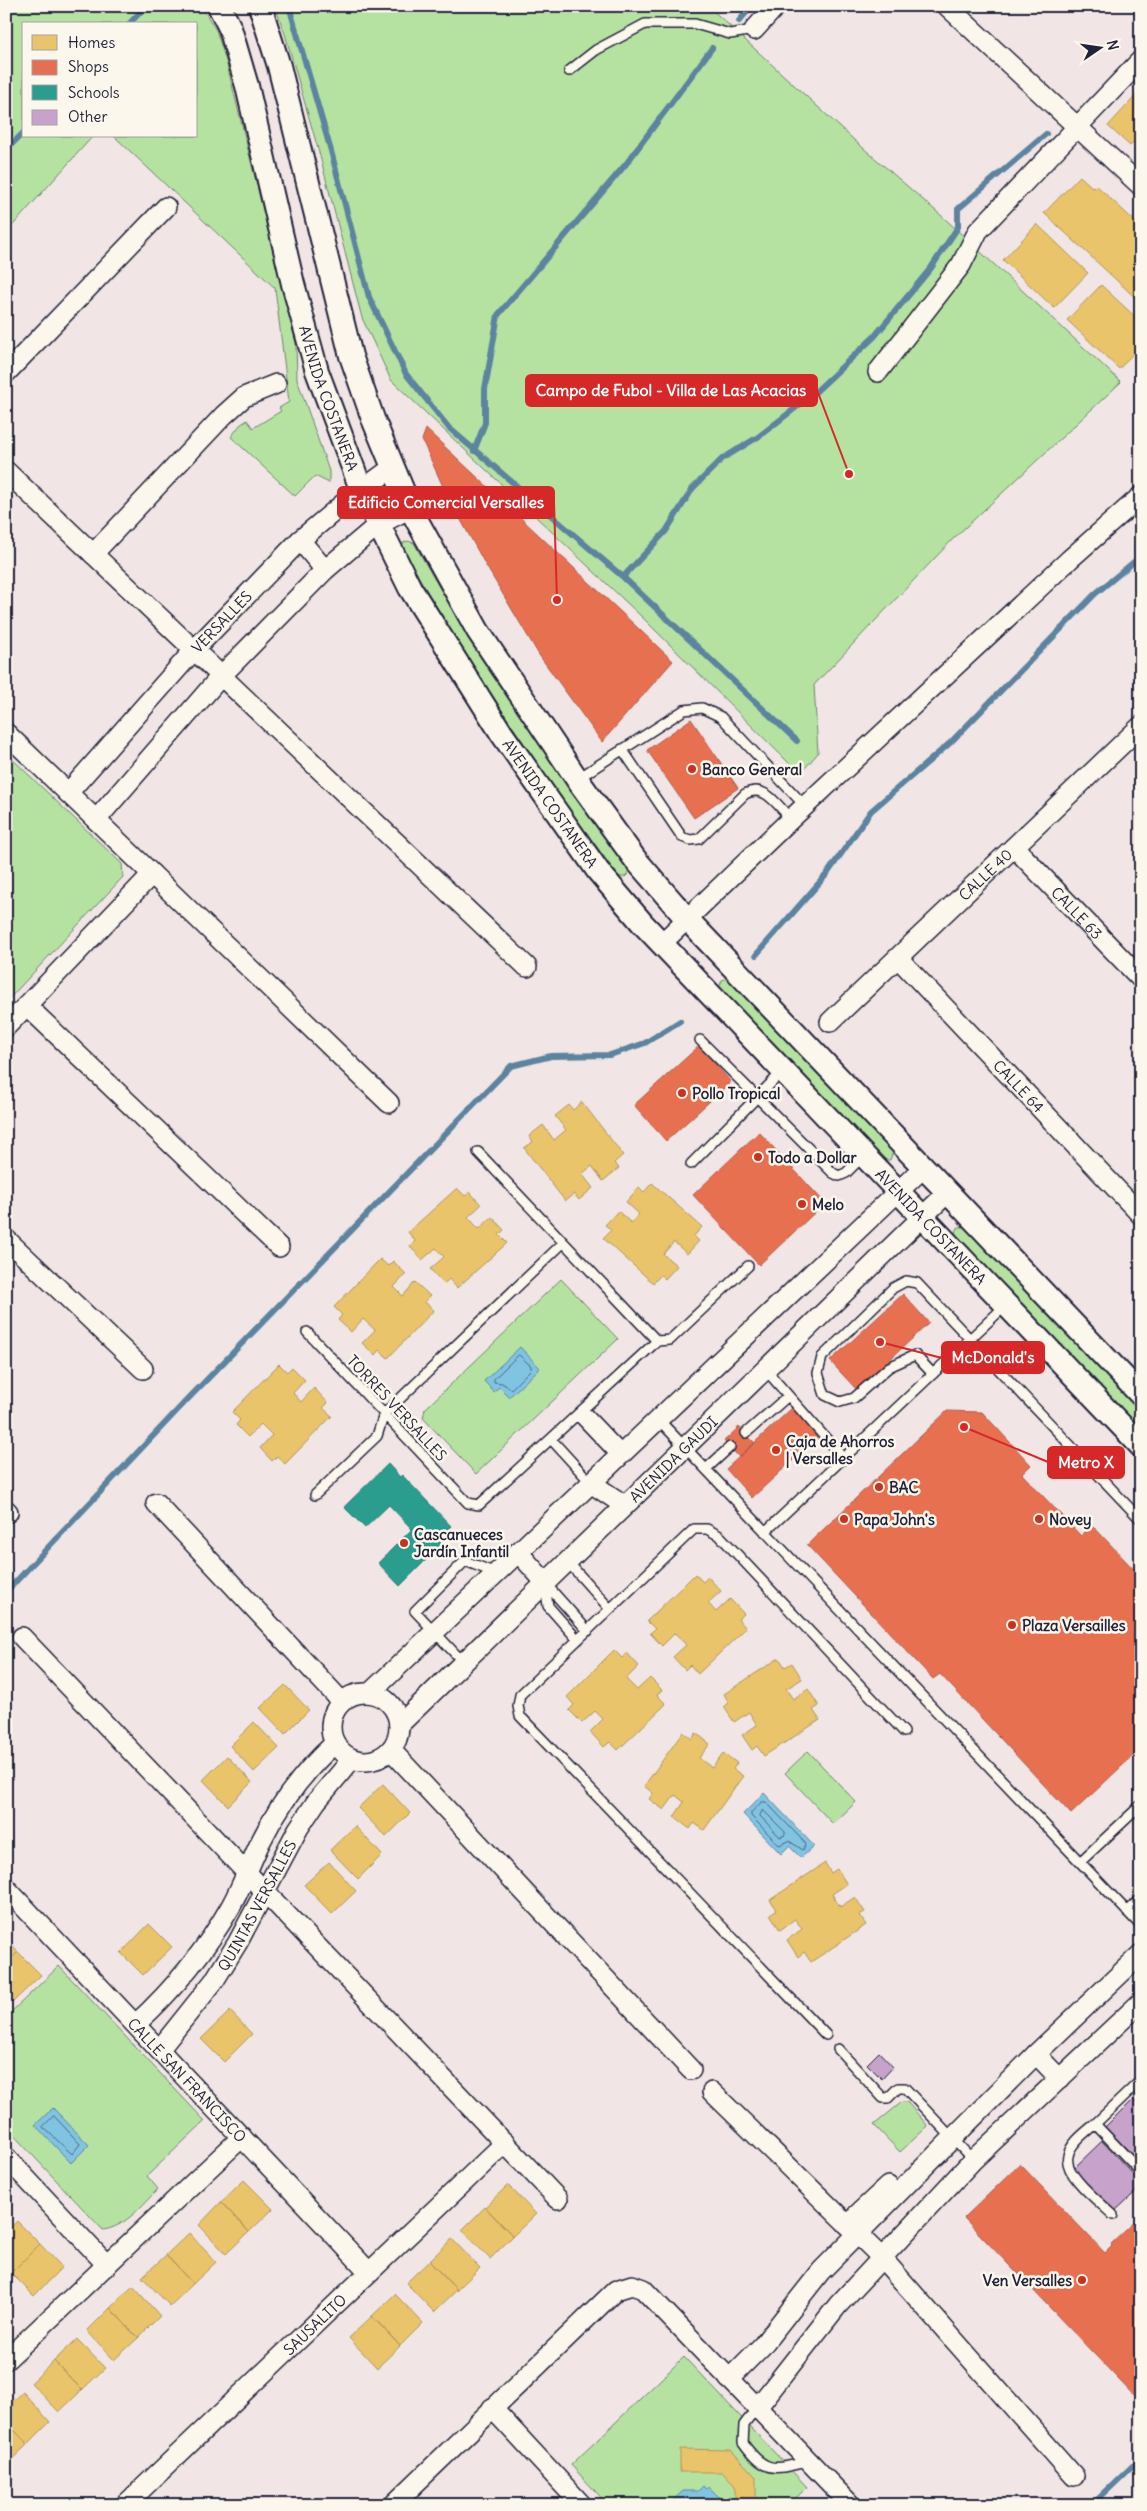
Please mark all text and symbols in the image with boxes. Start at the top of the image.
legend [22,22,198,138]
north arrow [1074,22,1124,72]
text: Homes [68,33,115,52]
text: N [1103,38,1123,52]
text: Shops [68,57,109,76]
text: Schools [68,83,120,102]
text: Other [68,107,108,126]
street label: AVENIDA COSTANERA [295,323,363,474]
callout: Campo de Fubol - Villa de Las Acacias [526,375,817,406]
text: Campo de Fubol - Villa de Las Acacias [536,380,806,401]
callout: Edificio Comercial Versalles [338,487,554,518]
text: Edificio Comercial Versalles [348,492,544,512]
street label: VERSALLES [187,587,256,657]
street label: AVENIDA COSTANERA [499,735,602,872]
place label: Banco General [702,760,802,779]
marker: Banco General [686,763,698,775]
street label: CALLE 40 [954,845,1016,904]
street label: CALLE 63 [1048,882,1107,943]
street label: CALLE 64 [989,1056,1049,1116]
place label: Pollo Tropical [692,1084,780,1104]
marker: Pollo Tropical [676,1087,688,1099]
place label: Todo a Dollar [768,1148,858,1167]
marker: Todo a Dollar [752,1151,764,1163]
street label: AVENIDA COSTANERA [872,1164,991,1288]
place label: Melo [812,1195,845,1214]
marker: Melo [796,1198,808,1210]
callout: McDonald's [942,1342,1044,1373]
text: McDonald's [952,1347,1034,1367]
street label: TORRES VERSALLES [343,1351,451,1465]
street label: AVENIDA GAUDI [625,1412,721,1506]
place label: Caja de Ahorros | Versalles [786,1432,894,1469]
marker: Caja de Ahorros | Versalles [770,1444,782,1456]
callout: Metro X [1048,1447,1124,1478]
text: Metro X [1058,1452,1115,1472]
place label: BAC [889,1478,918,1497]
marker: BAC [873,1481,885,1493]
place label: Papa John's [854,1510,935,1530]
place label: Novey [1049,1510,1092,1530]
marker: Papa John's [838,1513,850,1525]
marker: Novey [1033,1513,1045,1525]
place label: Cascanueces Jardín Infantil [414,1525,509,1561]
marker: Cascanueces Jardín Infantil [398,1537,410,1549]
place label: Plaza Versailles [1022,1616,1126,1635]
marker: Plaza Versailles [1006,1619,1018,1631]
street label: QUINTAS VERSALLES [213,1837,300,1974]
street label: CALLE SAN FRANCISCO [124,2014,251,2146]
place label: Ven Versalles [983,2271,1072,2290]
marker: Ven Versalles [1076,2274,1088,2286]
street label: SAUSALITO [279,2290,350,2359]

